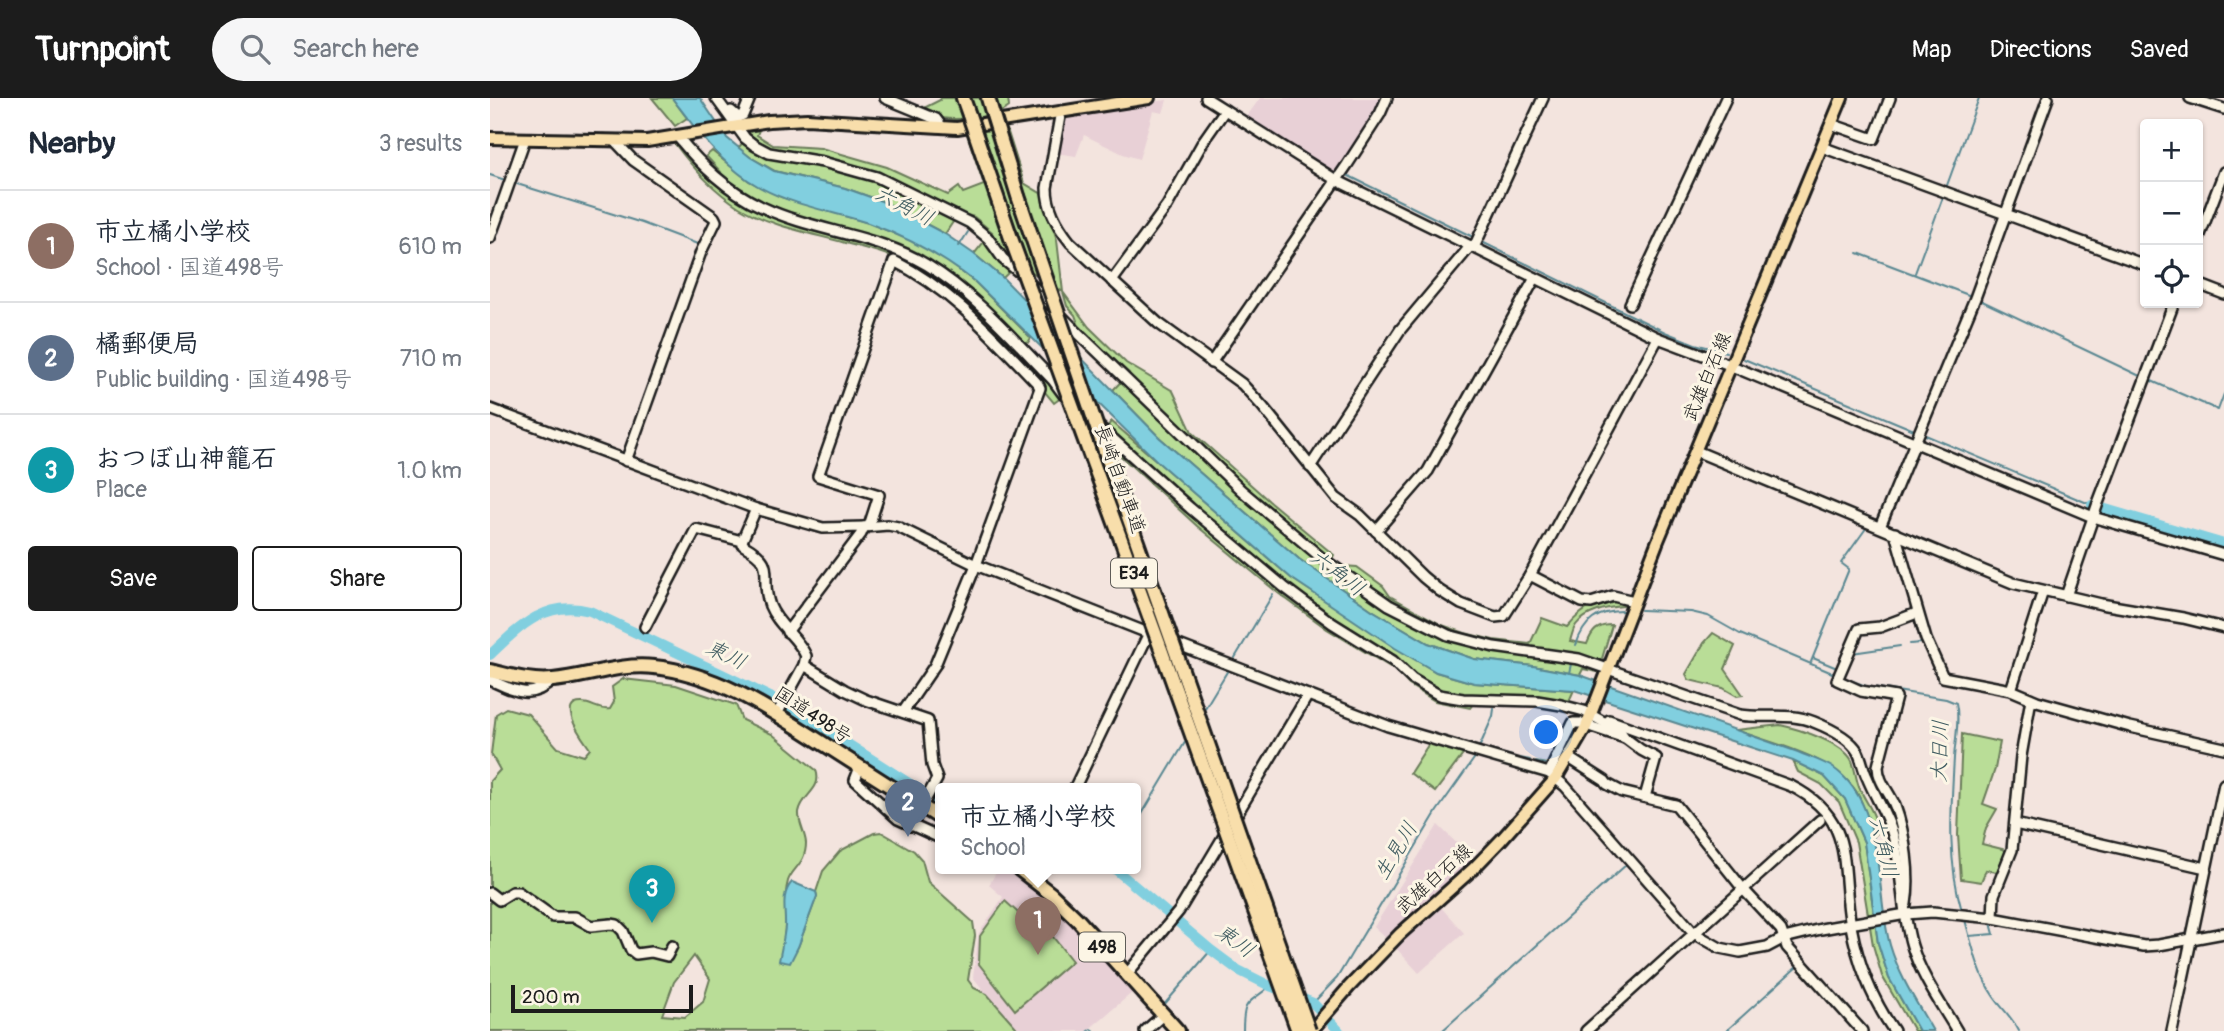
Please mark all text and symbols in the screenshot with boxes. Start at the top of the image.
search box [212,18,702,81]
text: Turnpoint [35,29,170,70]
icon: search [236,30,274,68]
text: Search here [292,33,419,65]
text: Map [1912,35,1952,64]
text: Directions [1990,35,2091,64]
text: Saved [2129,35,2189,64]
map controls [2140,119,2203,308]
button: + [2140,119,2203,182]
text: Nearby [28,125,115,162]
text: 3 results [379,129,462,158]
water label: 六角川 [870,180,938,232]
button: − [2140,182,2203,245]
text: 市立橘小学校 [95,216,251,248]
text: 1 [47,232,56,261]
text: 610 m [398,232,462,261]
button: locate [2140,245,2203,308]
text: School · 国道498号 [95,253,284,282]
text: 橘郵便局 [95,328,199,360]
street label: 武雄白石線 [1677,329,1737,425]
text: 2 [45,344,57,373]
text: 710 m [400,344,462,373]
text: Public building · 国道498号 [95,365,352,394]
street label: 長崎自動車道 [1089,421,1151,537]
text: おつぼ山神籠石 [95,443,277,475]
text: 3 [45,456,57,485]
text: 1.0 km [397,456,462,485]
text: Place [95,475,147,504]
water label: 六角川 [1304,543,1370,603]
button: Save [28,546,238,611]
button: Share [252,546,462,611]
road number: E34 [1111,559,1157,588]
water label: 東川 [701,634,751,676]
street label: 国道498号 [770,681,856,749]
your location [1529,715,1563,749]
water label: 大日川 [1925,719,1955,783]
pin: 2 [885,779,931,837]
popup [935,783,1141,874]
text: 市立橘小学校 [960,801,1116,833]
water label: 六角川 [1862,813,1904,881]
water label: 生見川 [1368,817,1424,885]
text: School [960,833,1026,862]
street label: 武雄白石線 [1391,838,1477,920]
pin: 3 [629,865,675,923]
pin: 1 [1015,897,1061,955]
water label: 東川 [1210,918,1260,964]
road number: 498 [1079,932,1125,962]
scale bar [511,982,693,1014]
text: 200 m [522,985,580,1009]

